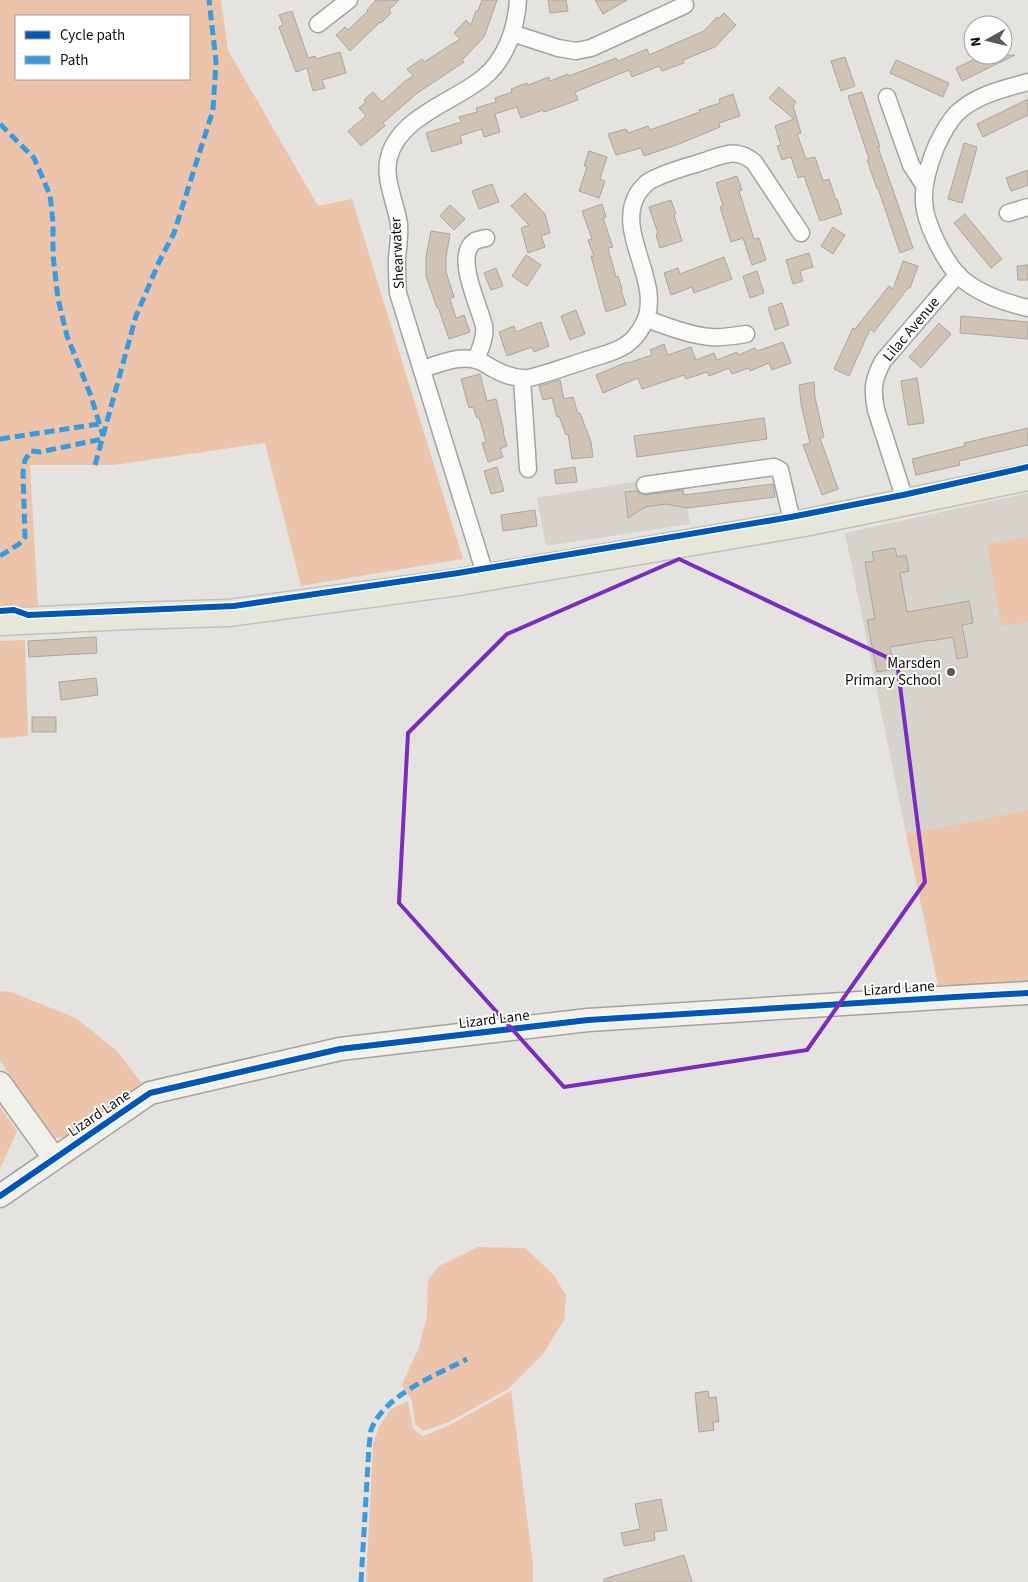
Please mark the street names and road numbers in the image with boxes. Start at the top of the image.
street label: Shearwater [385,216,410,289]
street label: Lilac Avenue [878,293,945,366]
street label: Lizard Lane [863,976,935,1001]
street label: Lizard Lane [457,1005,531,1034]
street label: Lizard Lane [64,1085,135,1142]

